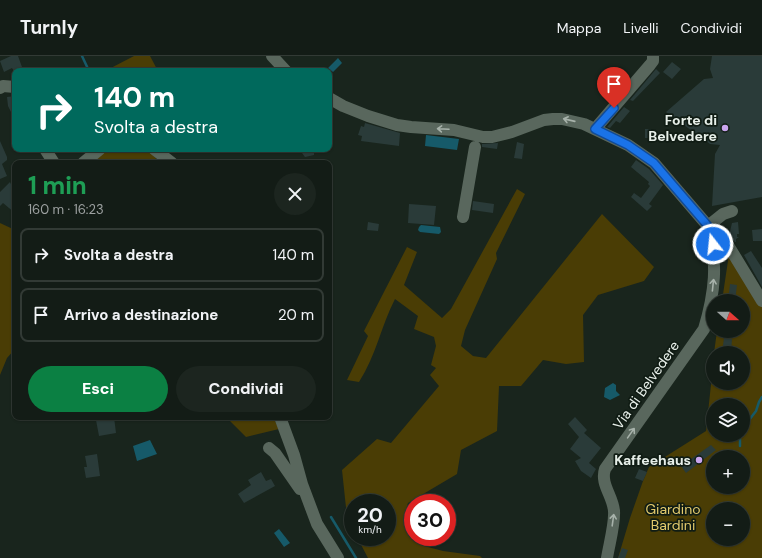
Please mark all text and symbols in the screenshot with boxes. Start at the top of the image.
text: Turnly [20,15,78,40]
text: Mappa [557,19,601,37]
text: Livelli [623,19,659,37]
text: Condividi [681,19,742,37]
pin [597,67,631,108]
icon: arrive [603,73,625,95]
text: 140 m [94,79,175,116]
icon: right [28,84,80,136]
place label: Forte di Belvedere [648,111,717,145]
text: Svolta a destra [94,115,218,139]
one-way arrow [563,116,576,124]
marker: Forte di Belvedere [720,123,730,133]
one-way arrow [437,125,450,133]
text: 1 min [28,170,87,201]
button: close [274,173,316,215]
text: 160 m · 16:23 [28,201,104,218]
position arrow [692,223,734,265]
icon: right [30,244,52,266]
text: Svolta a destra [64,245,174,265]
text: 140 m [273,245,314,265]
one-way arrow [710,279,717,292]
north arrow [706,294,750,338]
map controls [706,294,750,546]
icon: arrive [30,304,52,326]
text: Arrivo a destinazione [64,305,218,325]
text: 20 m [278,305,314,325]
street label: Via di Belvedere [609,337,683,433]
button: sound [706,346,750,390]
button: Esci [28,366,168,412]
button: Condividi [176,366,316,412]
button: layers [706,398,750,442]
one-way arrow [627,427,635,438]
button: + [706,450,750,494]
place label: Kaffeehaus [614,451,691,469]
marker: Kaffeehaus [694,455,704,465]
speed limit sign: 30 [404,494,456,546]
park label: Giardino Bardini [646,500,700,534]
text: 20 [357,502,383,528]
button: − [706,502,750,546]
one-way arrow [609,514,617,527]
text: km/h [358,523,382,536]

